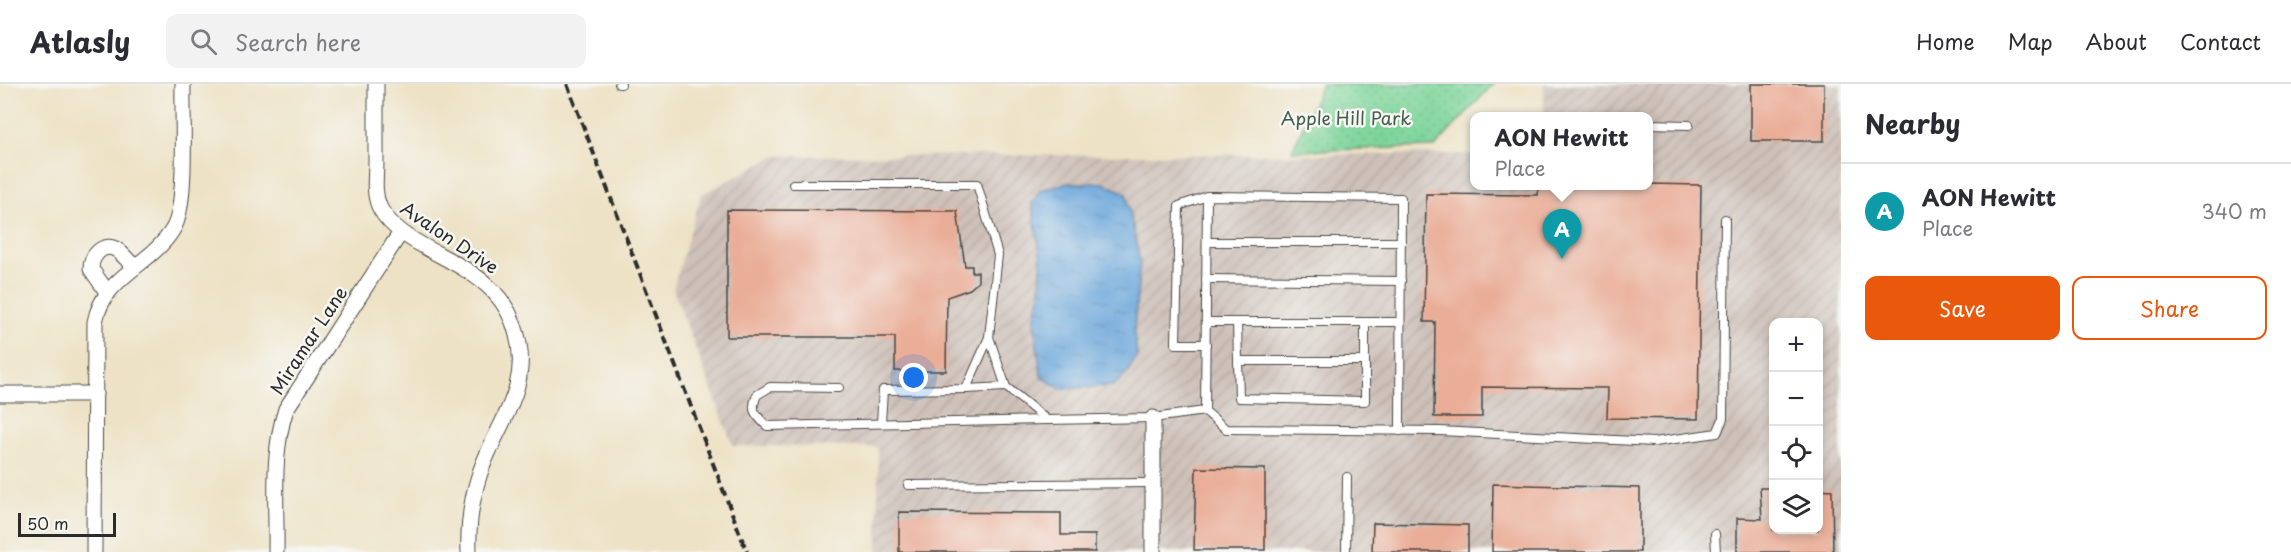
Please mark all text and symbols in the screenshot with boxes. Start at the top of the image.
search box [166,14,586,68]
text: Atlasly [30,20,130,63]
icon: search [187,25,220,58]
text: Search here [235,25,361,58]
text: Home [1916,25,1975,57]
text: Map [2008,25,2053,57]
text: About [2086,25,2147,57]
text: Contact [2180,25,2261,57]
park label: Apple Hill Park [1281,104,1411,131]
text: Nearby [1865,104,1960,143]
popup [1470,112,1653,190]
text: AON Hewitt [1494,120,1629,153]
text: Place [1494,153,1545,183]
text: AON Hewitt [1922,180,2056,213]
street label: Avalon Drive [396,194,504,280]
text: A [1877,196,1892,226]
text: 340 m [2202,196,2267,226]
pin: A [1542,210,1582,259]
text: Place [1922,213,1973,243]
button: Save [1865,276,2060,340]
button: Share [2072,276,2267,340]
street label: Miramar Lane [263,280,353,400]
map controls [1769,318,1823,534]
button: + [1769,318,1823,372]
your location [899,363,928,392]
button: − [1769,372,1823,426]
button: locate [1769,426,1823,480]
button: layers [1769,480,1823,534]
scale bar [18,510,116,538]
text: 50 m [27,511,68,535]

